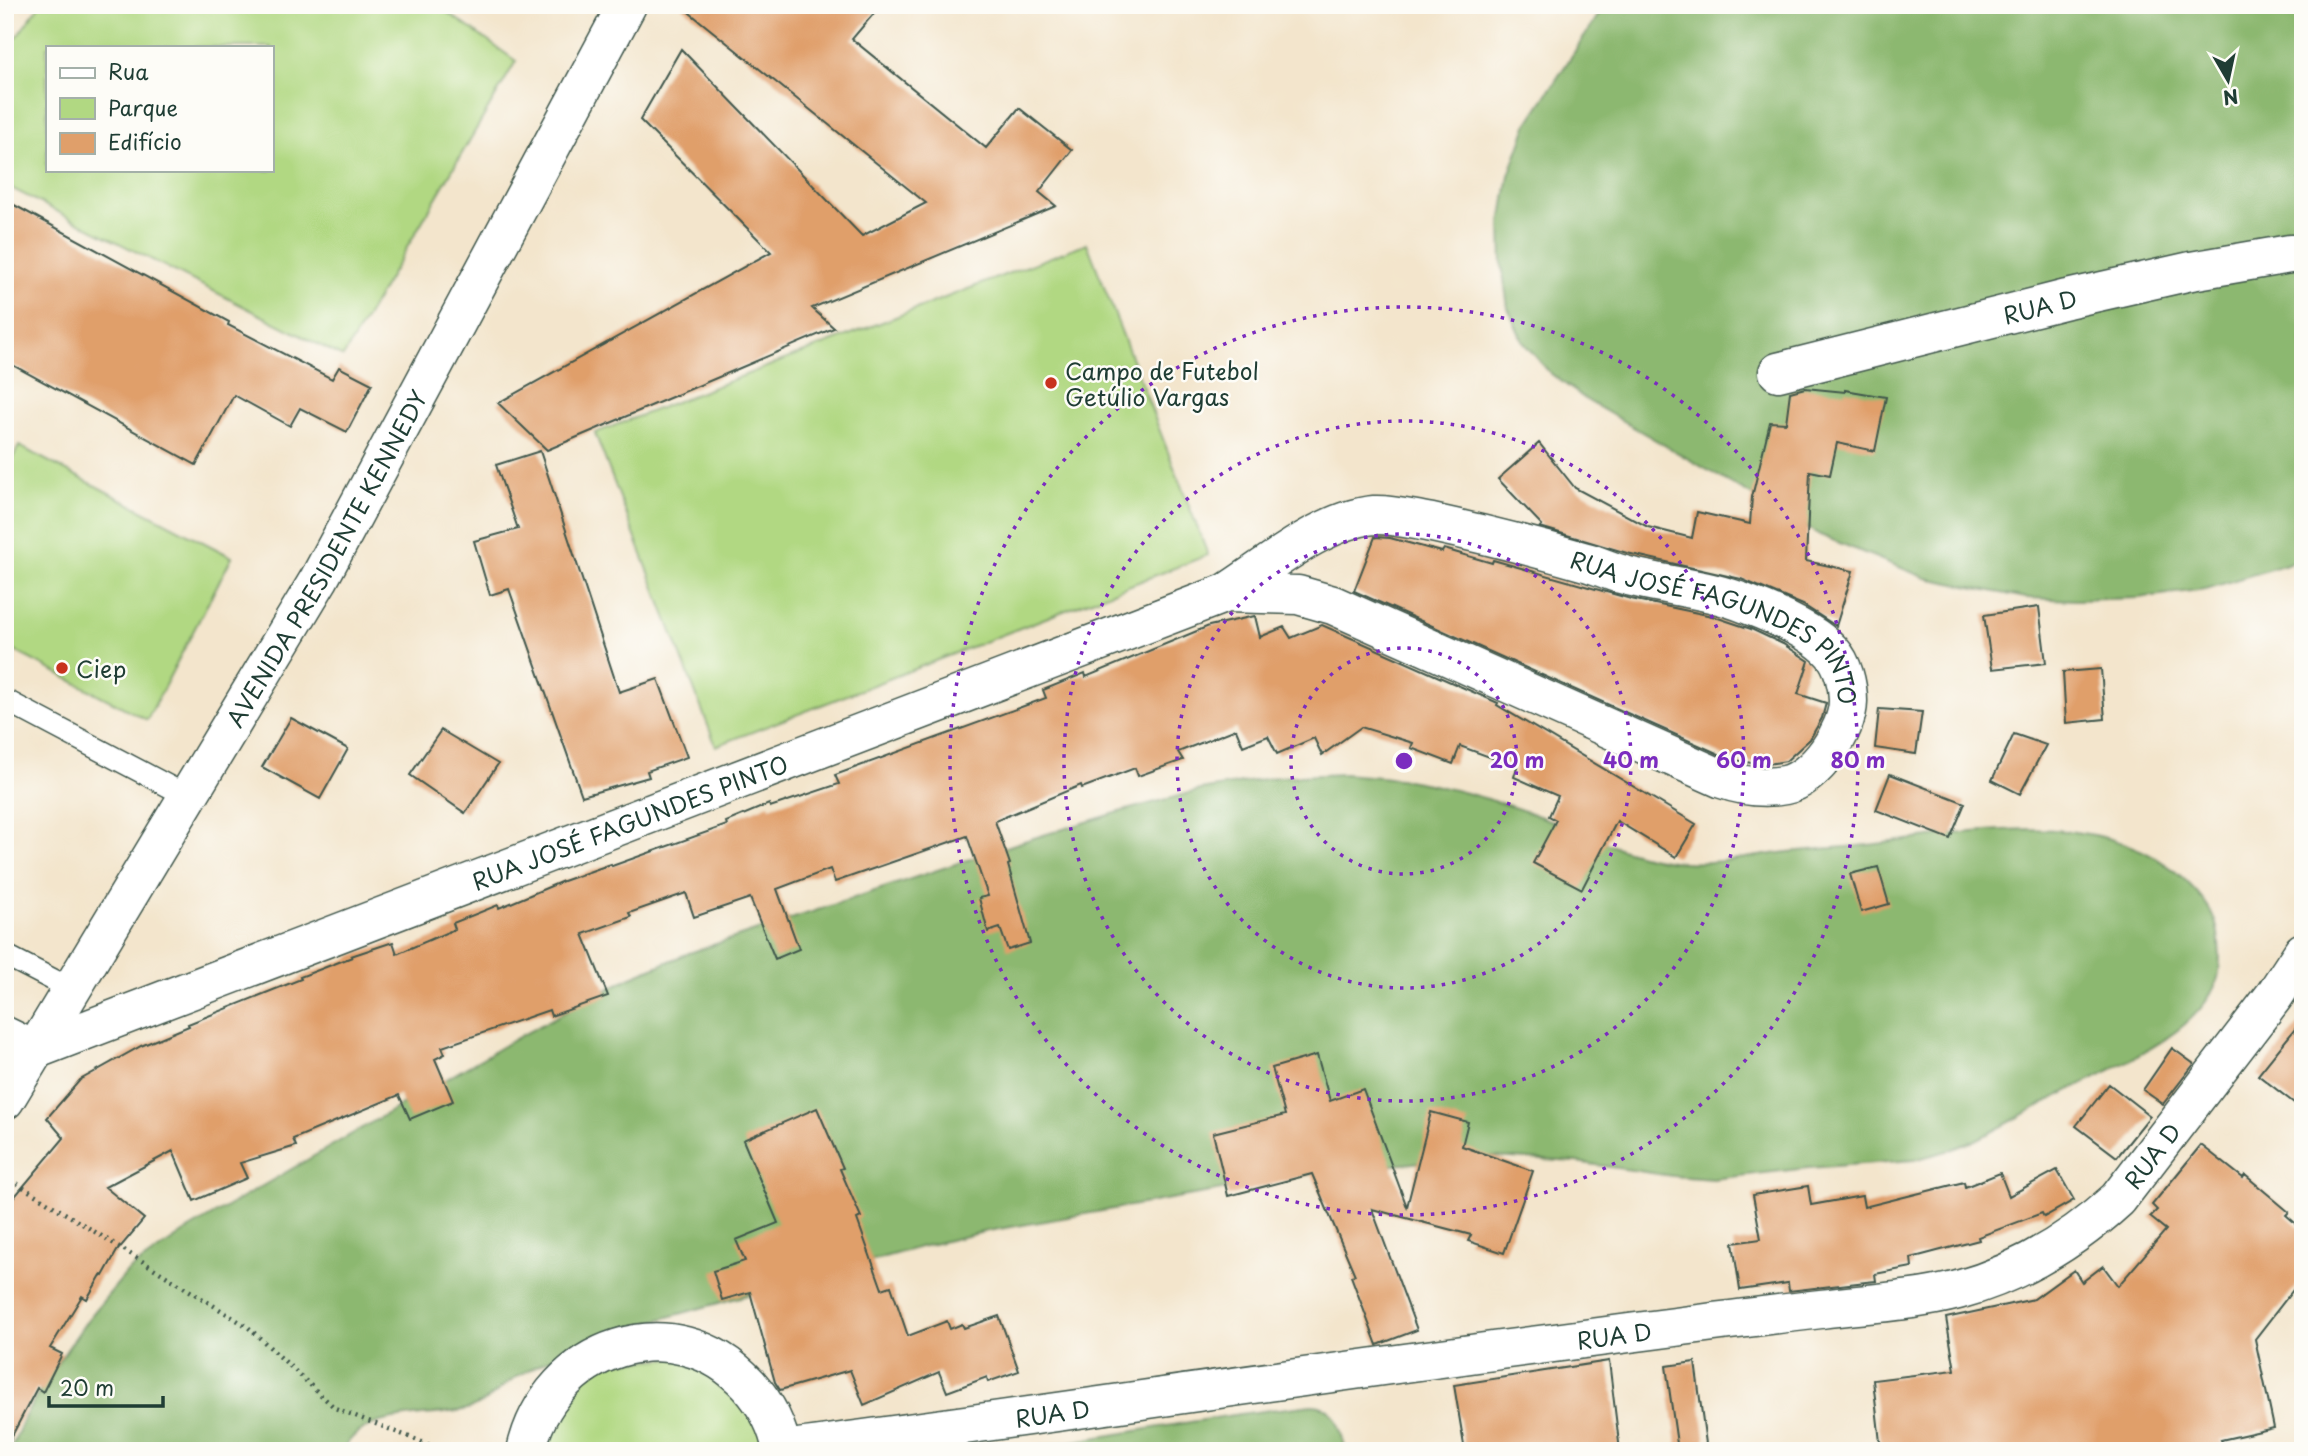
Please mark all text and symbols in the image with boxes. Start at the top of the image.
legend [46,46,273,172]
north arrow [2192,46,2262,116]
text: Rua [108,55,149,87]
text: N [2221,83,2240,113]
text: Parque [108,91,178,123]
text: Edifício [108,125,182,157]
street label: RUA D [1999,280,2080,332]
place label: Campo de Futebol Getúlio Vargas [1065,353,1259,414]
marker: Campo de Futebol Getúlio Vargas [1043,375,1059,391]
street label: AVENIDA PRESIDENTE KENNEDY [217,383,435,733]
street label: RUA JOSÉ FAGUNDES PINTO [1566,541,1866,706]
place label: Ciep [76,651,126,686]
marker: Ciep [54,660,70,676]
text: 20 m [1490,743,1544,775]
text: 40 m [1603,743,1659,775]
text: 60 m [1716,743,1772,775]
text: 80 m [1831,743,1885,775]
street label: RUA JOSÉ FAGUNDES PINTO [466,745,793,898]
centre of rings [1392,749,1416,773]
street label: RUA D [2115,1115,2188,1196]
street label: RUA D [1574,1313,1654,1357]
scale bar [49,1365,163,1409]
text: 20 m [60,1371,114,1403]
street label: RUA D [1013,1390,1092,1435]

